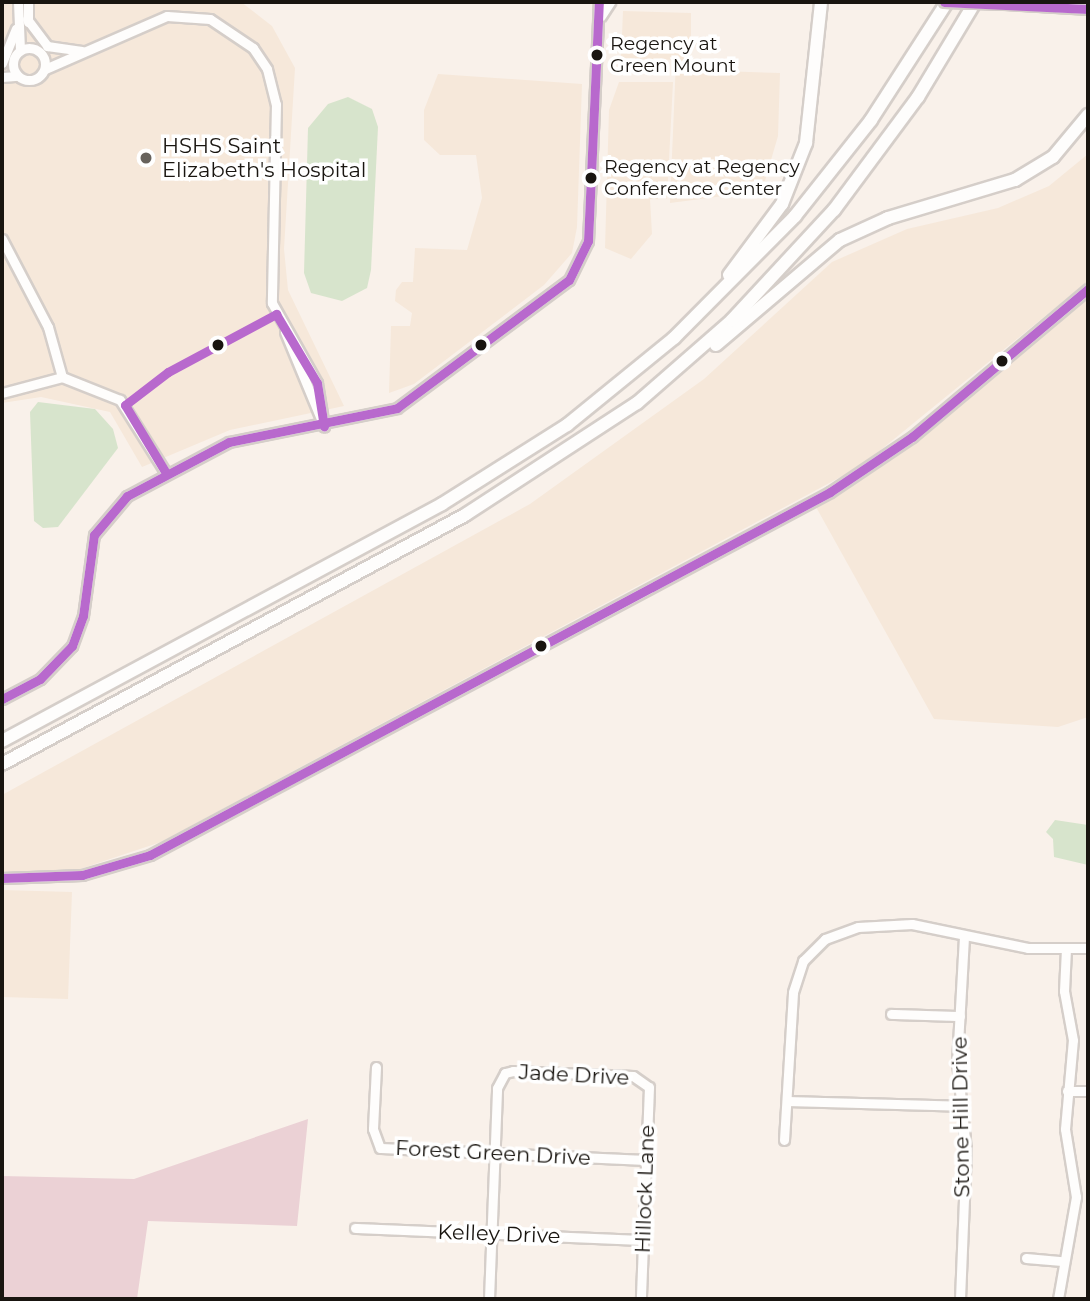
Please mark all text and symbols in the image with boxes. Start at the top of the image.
place label: Regency at Green Mount [610,33,736,77]
marker: Regency at Green Mount [590,48,604,62]
place label: HSHS Saint Elizabeth's Hospital [162,133,366,183]
marker: HSHS Saint Elizabeth's Hospital [136,148,156,168]
place label: Regency at Regency Conference Center [604,156,800,200]
marker: Regency at Regency Conference Center [584,171,598,185]
unlabelled marker [211,338,225,352]
unlabelled marker [474,338,488,352]
unlabelled marker [995,354,1009,368]
unlabelled marker [534,639,548,653]
street label: Stone Hill Drive [947,1036,975,1198]
street label: Jade Drive [518,1060,630,1090]
street label: Hillock Lane [630,1124,660,1254]
street label: Forest Green Drive [395,1135,591,1171]
street label: Kelley Drive [437,1219,561,1249]

